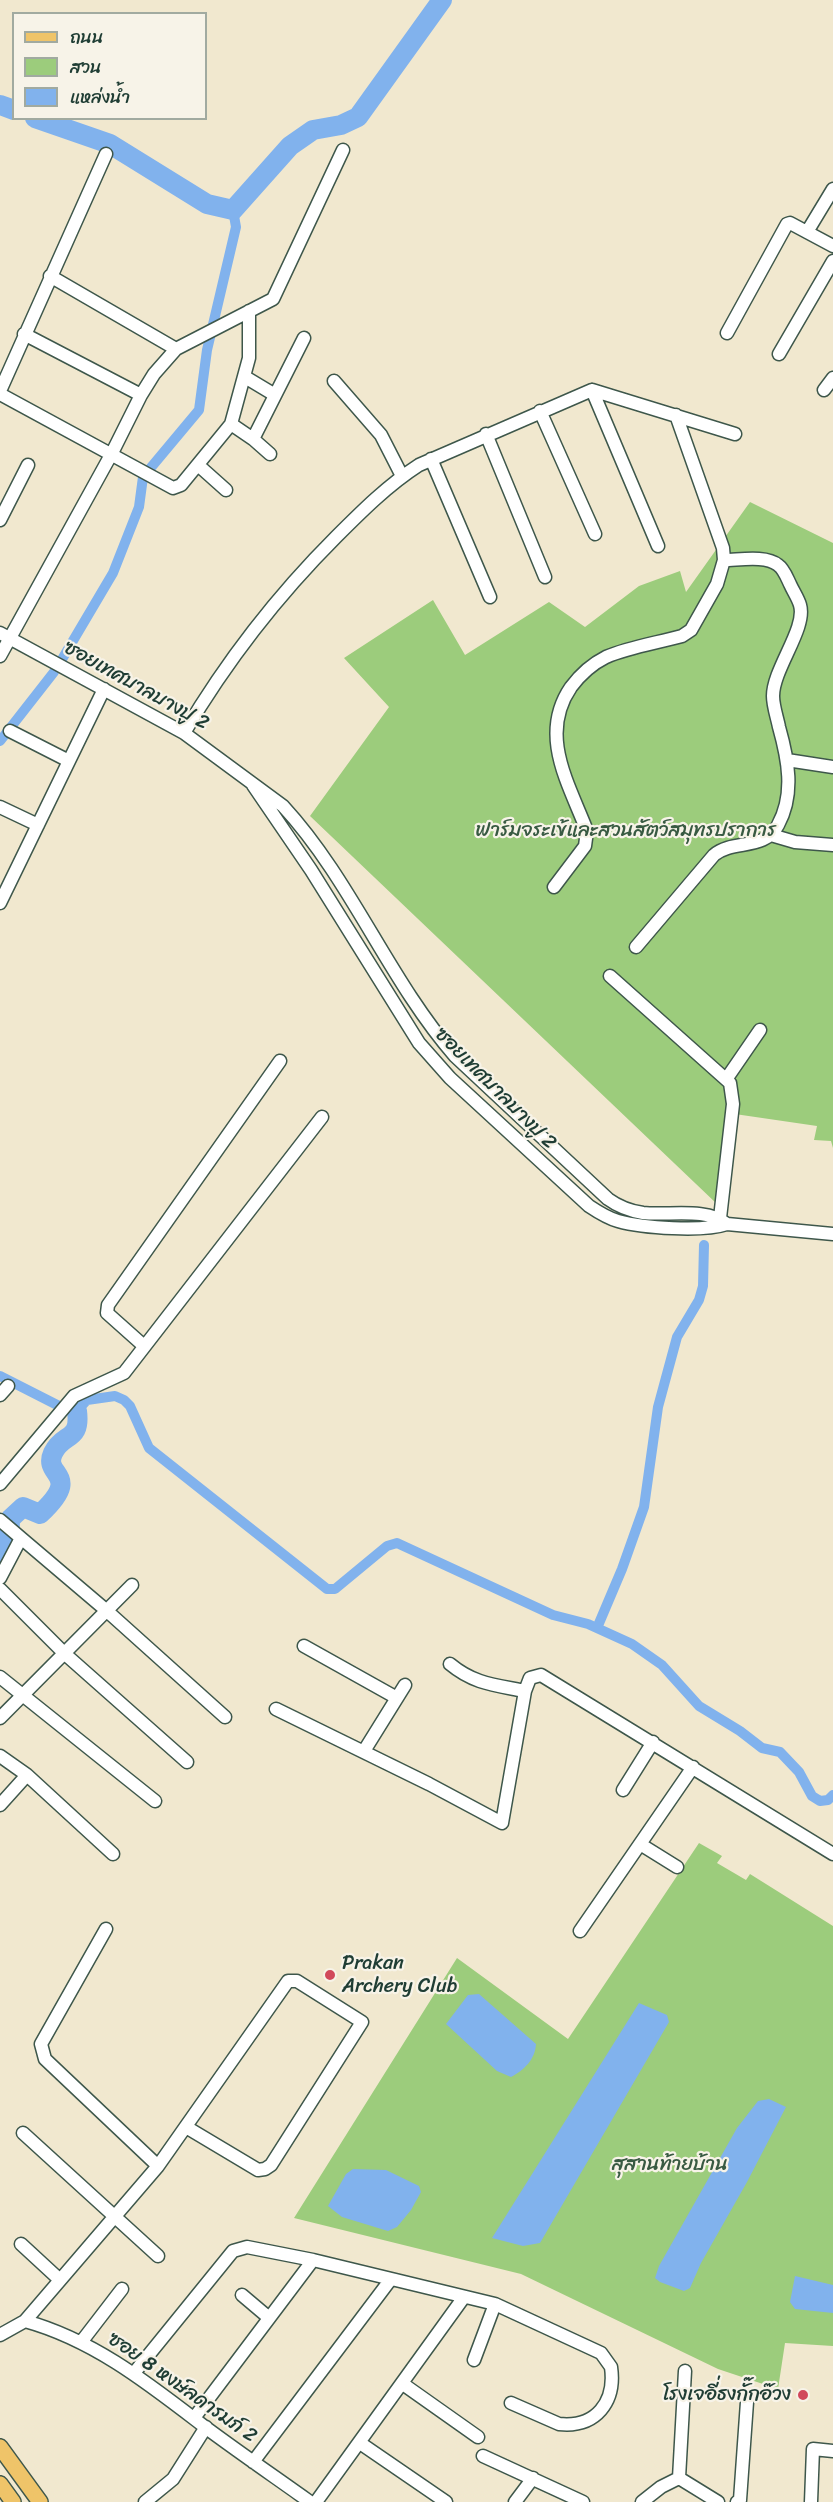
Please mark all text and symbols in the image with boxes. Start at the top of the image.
legend [12,12,207,120]
text: ถนน [70,21,103,53]
text: สวน [70,51,102,83]
text: แหล่งน้ำ [70,81,130,113]
street label: ซอยเทศบาลบางปู 2 [59,636,213,736]
park label: ฟาร์มจระเข้และสวนสัตว์สมุทรปราการ [476,819,776,843]
street label: ซอยเทศบาลบางปู 2 [429,1023,561,1155]
place label: Prakan Archery Club [342,1952,457,1999]
marker: Prakan Archery Club [323,1968,337,1982]
park label: สุสานท้ายบ้าน [612,2153,728,2177]
street label: ซอย 8 หงษ์ลดารมภ์ 2 [103,2328,261,2448]
place label: โรงเจอี่ธงกั๊กอ๊วง [662,2383,791,2407]
marker: โรงเจอี่ธงกั๊กอ๊วง [796,2388,810,2402]

